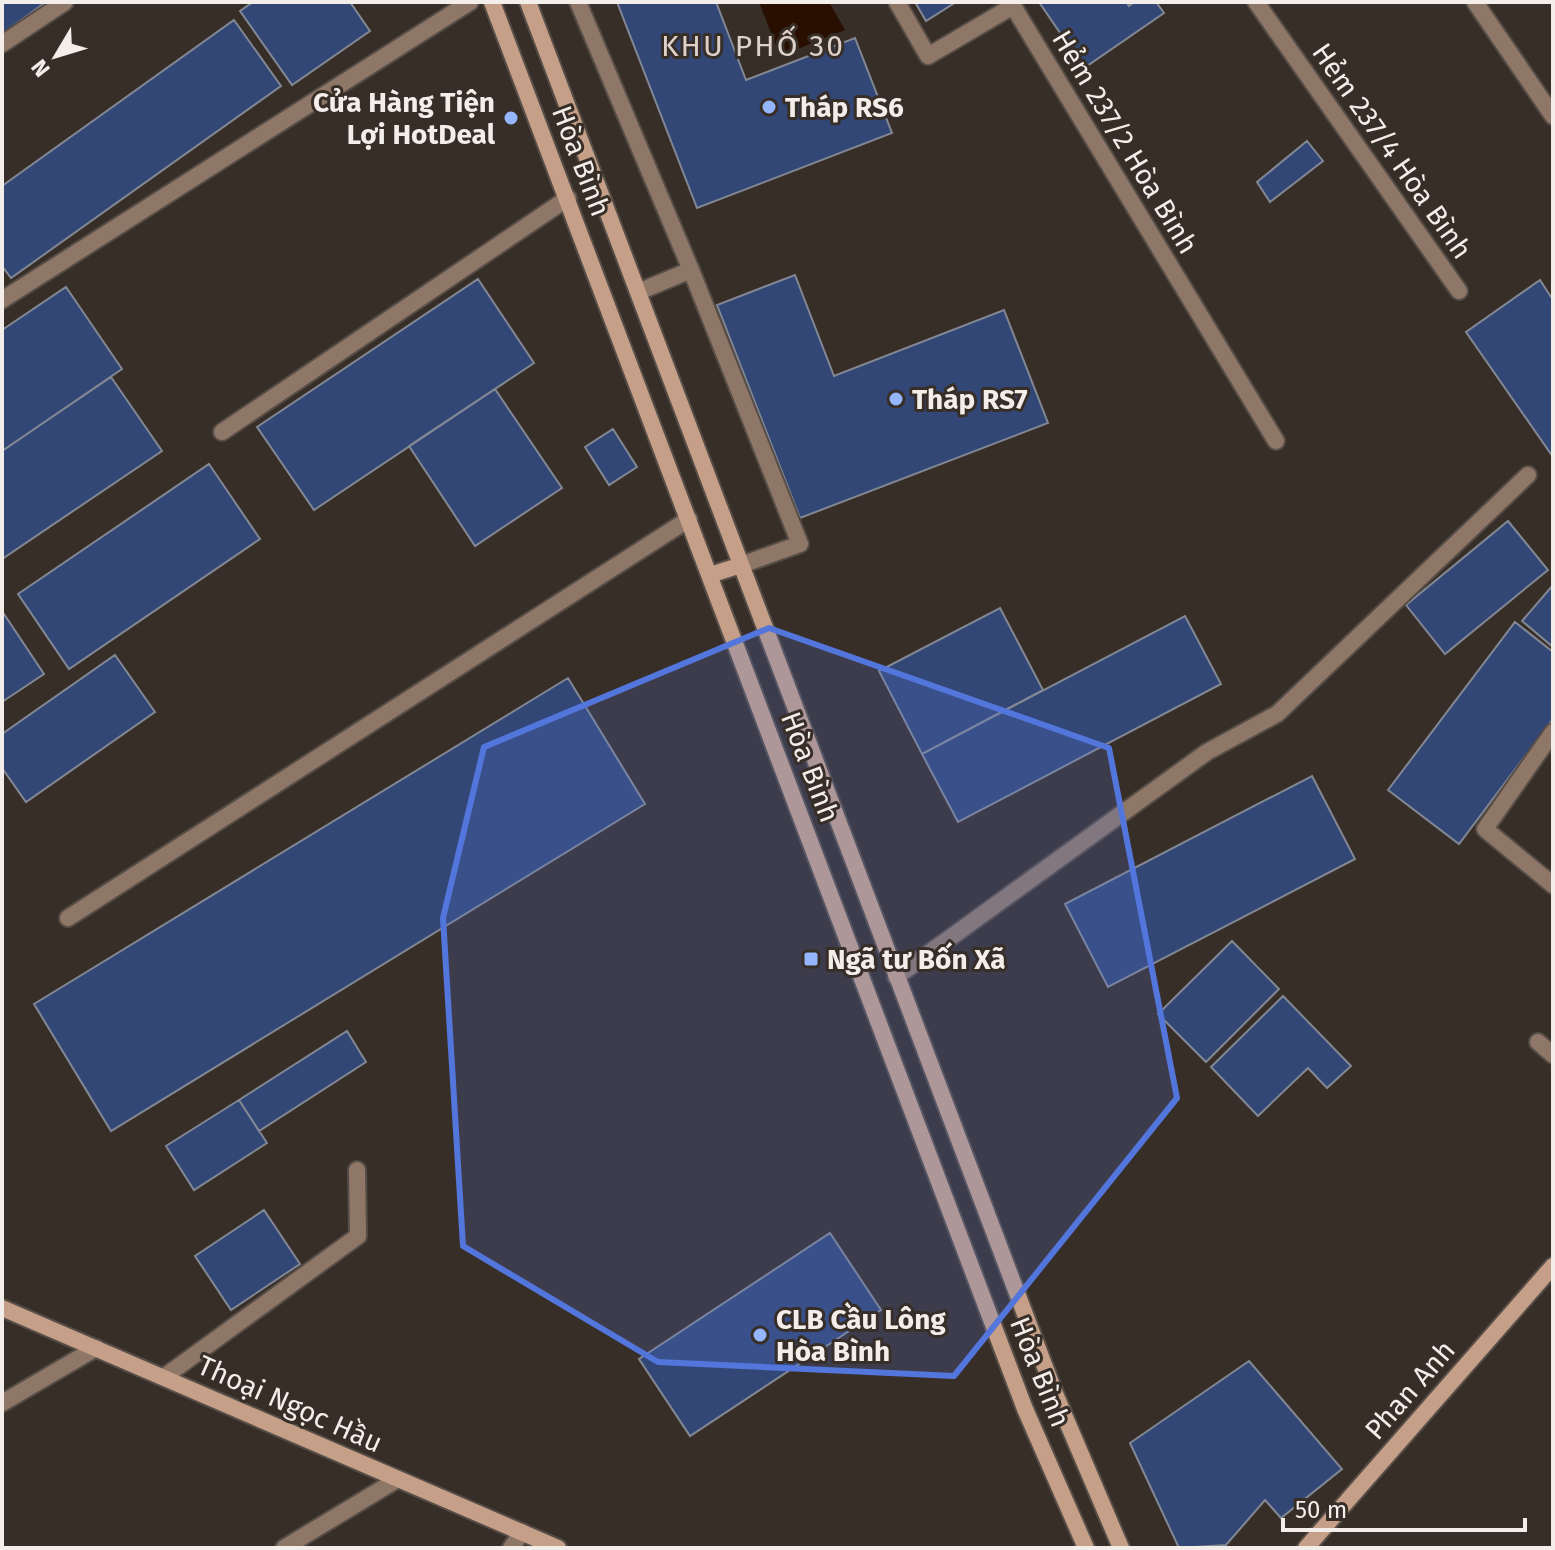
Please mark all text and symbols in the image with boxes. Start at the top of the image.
north arrow [16,16,96,96]
street label: Hẻm 237/2 Hòa Bình [1045,24,1205,260]
district label: KHU PHỐ 30 [661,25,845,64]
street label: Hẻm 237/4 Hòa Bình [1305,37,1479,265]
text: N [26,54,56,82]
place label: Cửa Hàng Tiện Lợi HotDeal [313,86,496,151]
place label: Tháp RS6 [785,91,904,124]
marker: Tháp RS6 [760,98,778,116]
street label: Hòa Bình [545,101,617,221]
marker: Cửa Hàng Tiện Lợi HotDeal [502,109,520,127]
place label: Tháp RS7 [912,383,1028,416]
marker: Tháp RS7 [887,390,905,408]
street label: Hòa Bình [774,707,846,827]
place label: Ngã tư Bốn Xã [827,942,1006,976]
marker: Ngã tư Bốn Xã [802,950,820,968]
place label: CLB Cầu Lông Hòa Bình [776,1302,946,1368]
street label: Hòa Bình [1003,1312,1077,1432]
marker: CLB Cầu Lông Hòa Bình [751,1326,769,1344]
street label: Phan Anh [1358,1334,1462,1446]
street label: Thoại Ngọc Hầu [193,1349,387,1459]
scale bar [1283,1482,1525,1532]
text: 50 m [1295,1496,1347,1524]

